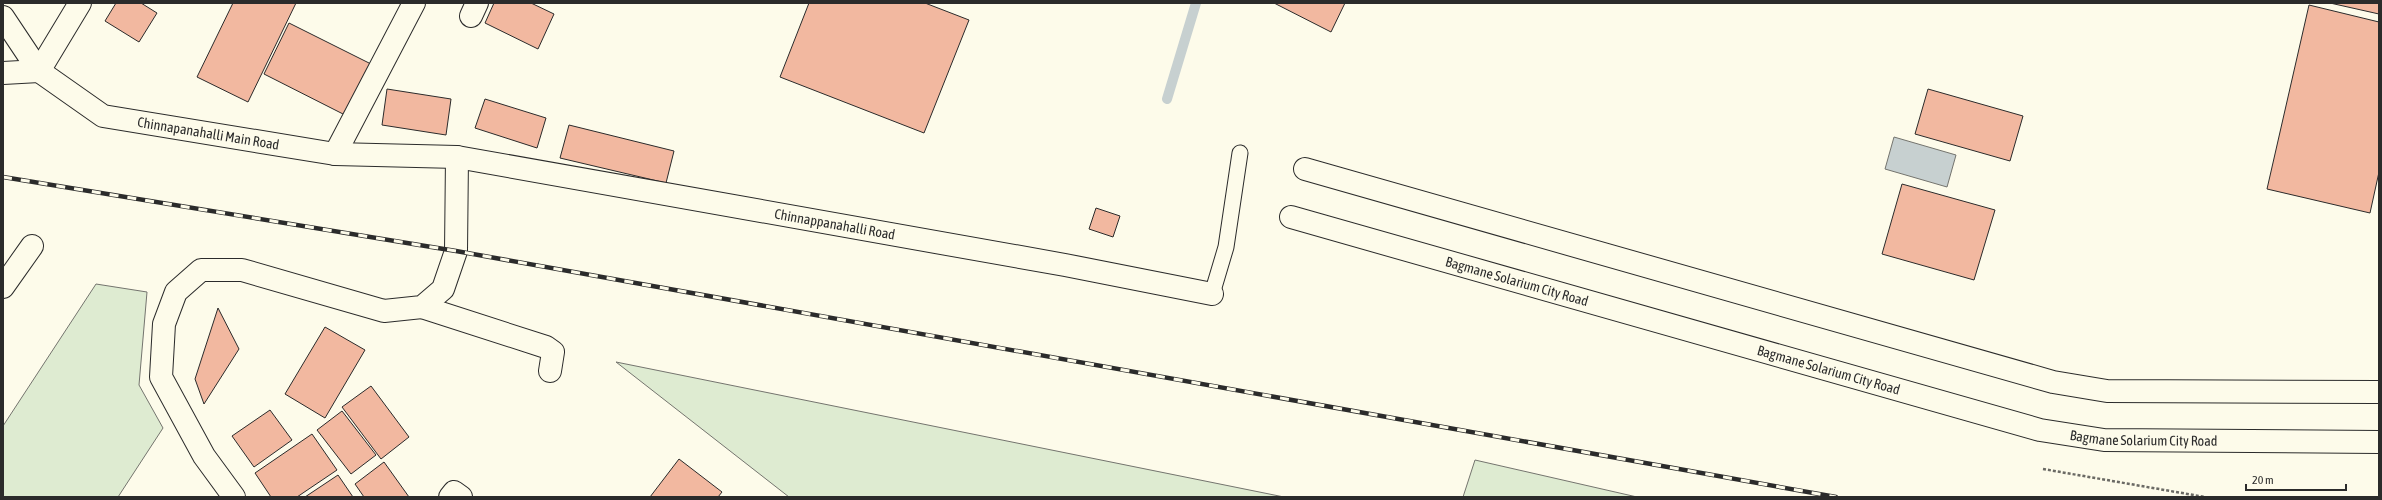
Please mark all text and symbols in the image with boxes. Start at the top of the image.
street label: Chinnapanahalli Main Road [136,114,281,153]
street label: Chinnappanahalli Road [773,206,896,243]
street label: Bagmane Solarium City Road [1444,253,1590,309]
street label: Bagmane Solarium City Road [1755,342,1902,398]
street label: Bagmane Solarium City Road [2069,427,2217,449]
scale bar [2246,466,2346,492]
text: 20 m [2252,473,2274,487]

